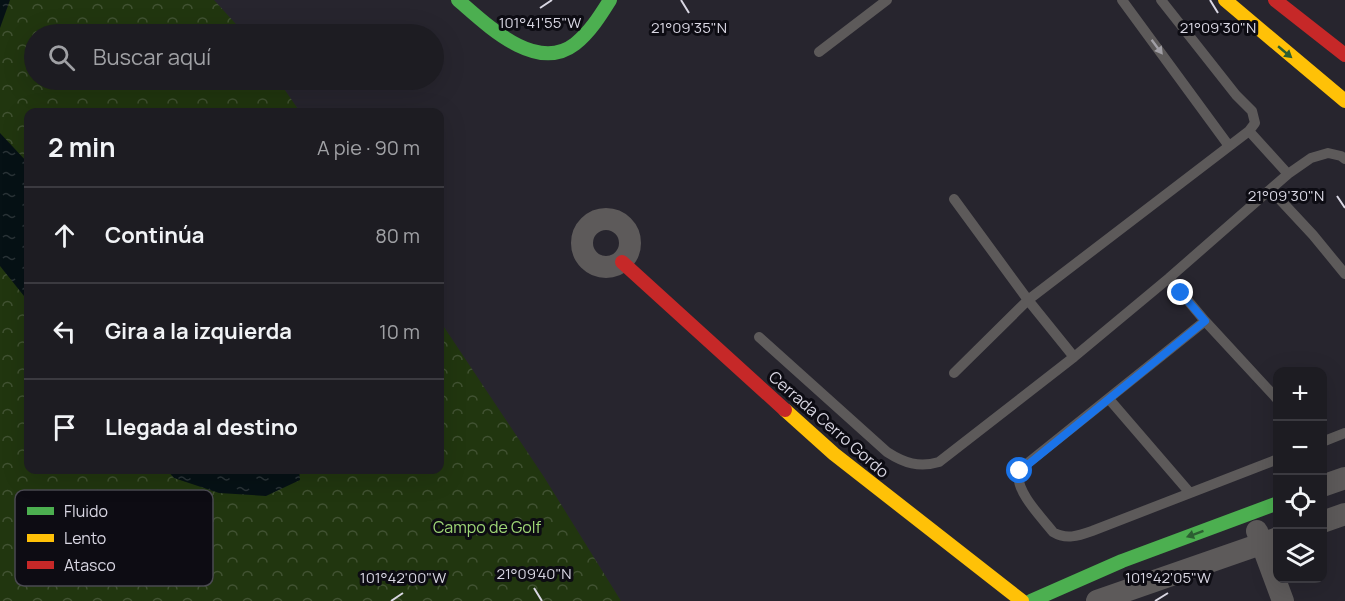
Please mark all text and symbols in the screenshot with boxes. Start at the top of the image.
text: 101°41'55"W [499,12,581,33]
text: 21°09'35"N [651,17,727,38]
text: 21°09'30"N [1180,17,1256,38]
search box [24,24,444,90]
one-way arrow [1151,38,1163,54]
icon: search [45,41,78,74]
text: Buscar aquí [93,42,211,72]
one-way arrow [1277,45,1293,58]
text: 2 min [48,129,116,165]
text: A pie · 90 m [317,134,420,161]
text: 21°09'30"N [1248,185,1324,206]
icon: ahead [48,219,81,252]
text: Continúa [105,220,205,250]
text: 80 m [375,222,420,249]
route end [1167,279,1193,305]
icon: left [48,315,81,348]
text: Gira a la izquierda [105,316,292,346]
text: 10 m [379,318,420,345]
street label: Cerrada Cerro Gordo [764,366,894,482]
map controls [1273,367,1327,583]
button: + [1273,367,1327,421]
icon: arrive [48,411,81,444]
text: Llegada al destino [105,412,298,442]
button: − [1273,421,1327,475]
route start [1006,457,1032,483]
button: locate [1273,475,1327,529]
legend [15,490,213,586]
text: Fluido [64,500,108,522]
park label: Campo de Golf [433,516,541,538]
text: Lento [64,527,106,549]
one-way arrow [1186,529,1204,539]
button: layers [1273,529,1327,583]
text: Atasco [64,554,116,576]
text: 21°09'40"N [496,563,572,584]
text: 101°42'00"W [360,567,446,588]
text: 101°42'05"W [1125,567,1211,588]

